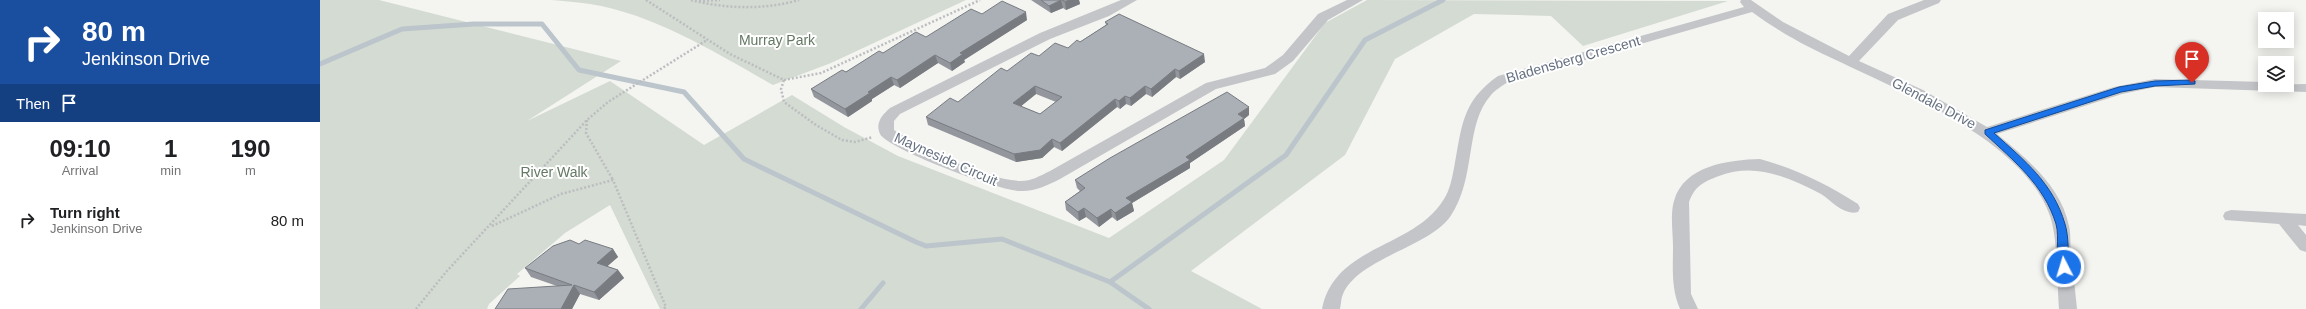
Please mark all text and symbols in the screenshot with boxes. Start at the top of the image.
map controls [2258,12,2294,92]
button: search [2258,12,2294,48]
icon: right [16,16,68,68]
text: 80 m [82,16,146,47]
park label: Murray Park [739,32,816,48]
street label: Bladensberg Crescent [1504,32,1642,86]
pin [2175,42,2209,83]
icon: arrive [2181,48,2203,70]
text: Jenkinson Drive [82,49,210,69]
button: layers [2258,56,2294,92]
street label: Glendale Drive [1889,74,1979,132]
icon: arrive [58,92,80,114]
text: Then [16,95,50,112]
street label: Mayneside Circuit [892,129,1000,189]
text: 09:10 [49,135,111,162]
text: 1 [164,135,177,162]
text: 190 [231,135,271,162]
text: Arrival [62,163,99,178]
text: min [160,163,181,178]
text: m [245,163,256,178]
park label: River Walk [520,164,589,180]
text: Turn right [50,204,120,221]
icon: right [16,209,38,231]
text: 80 m [271,212,304,229]
text: Jenkinson Drive [50,221,143,236]
position arrow [2043,246,2085,288]

